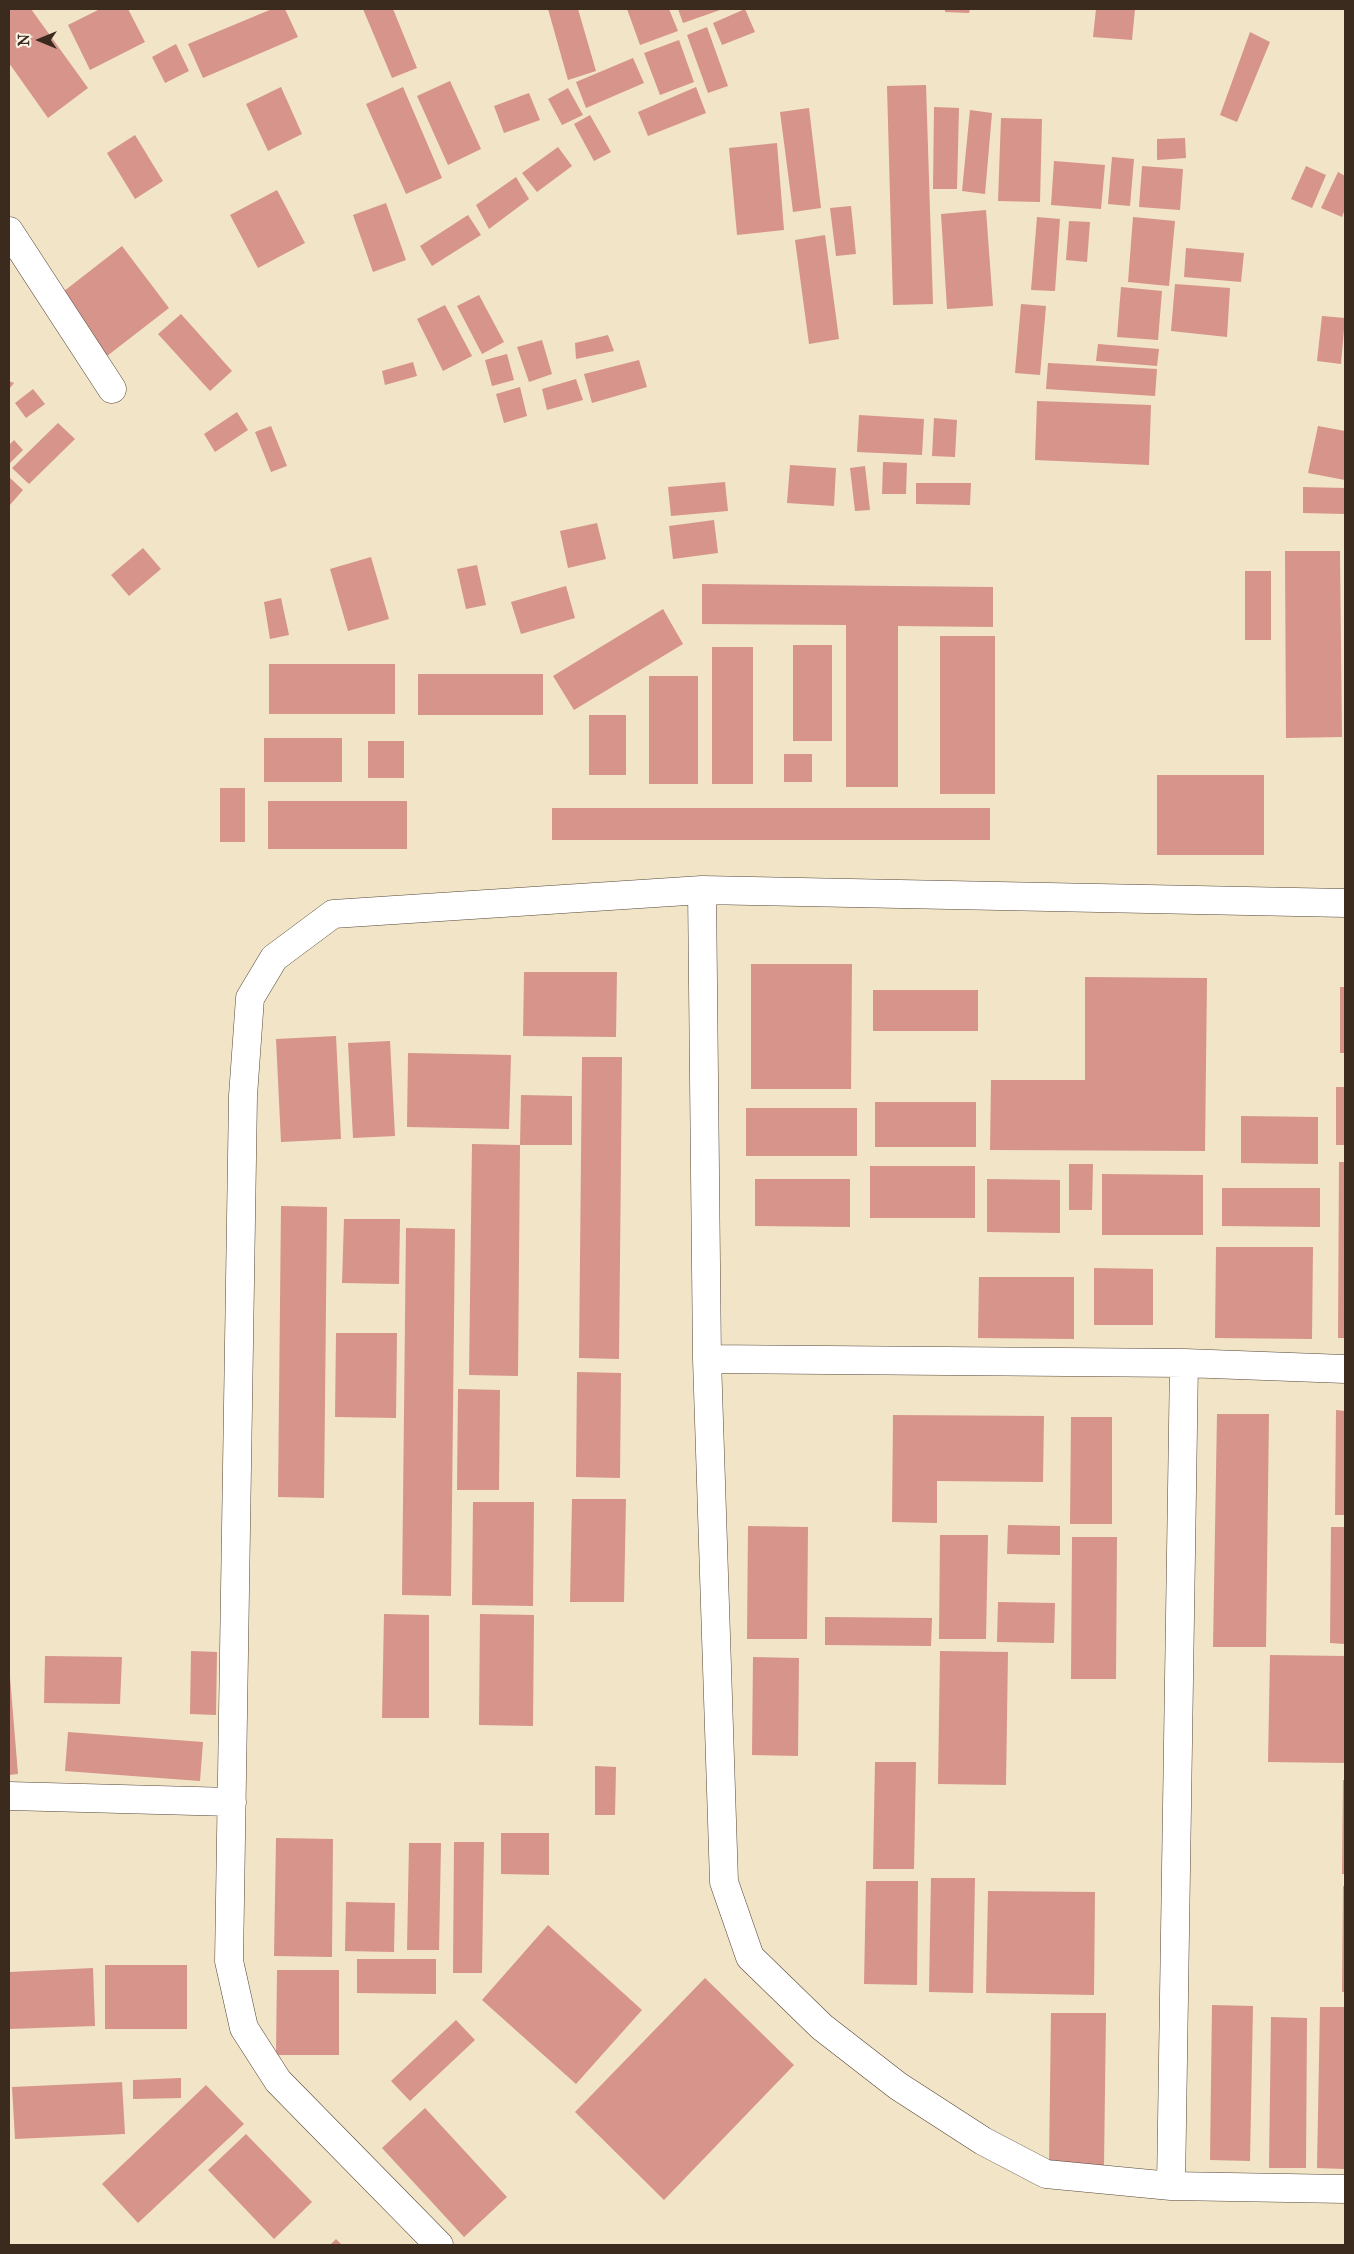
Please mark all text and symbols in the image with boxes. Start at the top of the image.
north arrow [15,15,65,65]
text: N [16,34,33,46]

